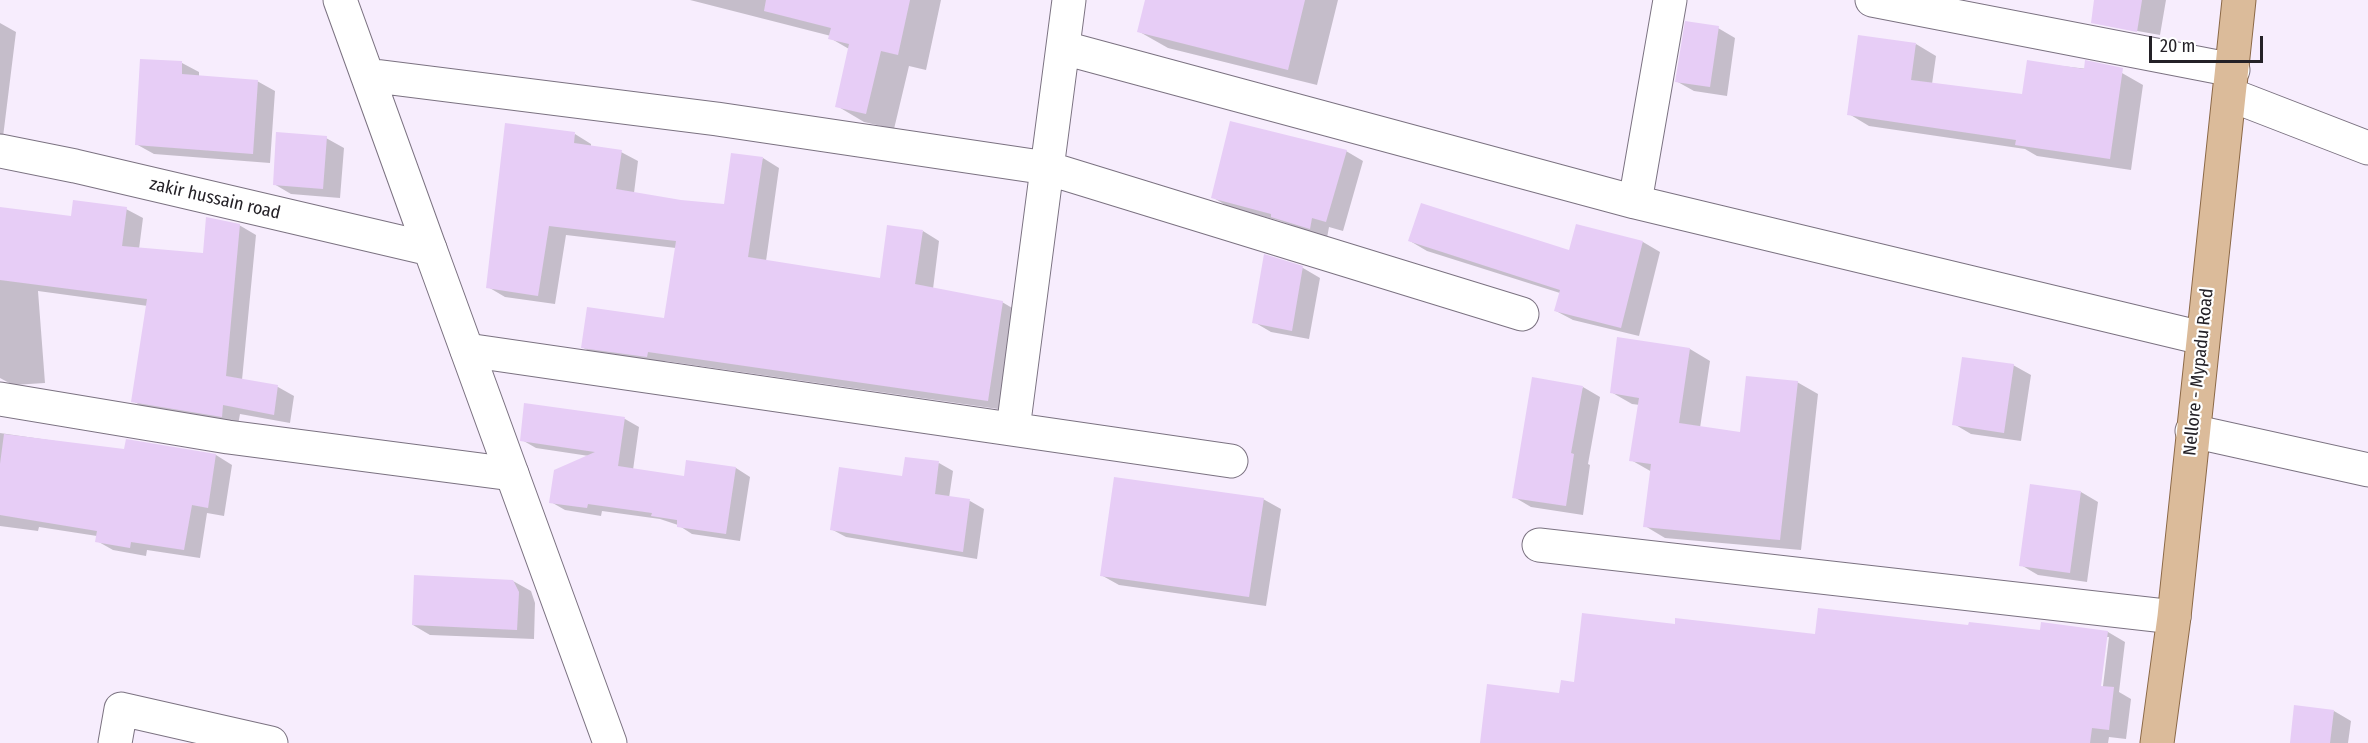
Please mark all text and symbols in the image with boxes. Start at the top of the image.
scale bar [2152,24,2266,62]
text: 20 m [2160,35,2195,57]
street label: zakir hussain road [147,173,283,225]
street label: Nellore - Mypadu Road [2179,287,2219,457]

